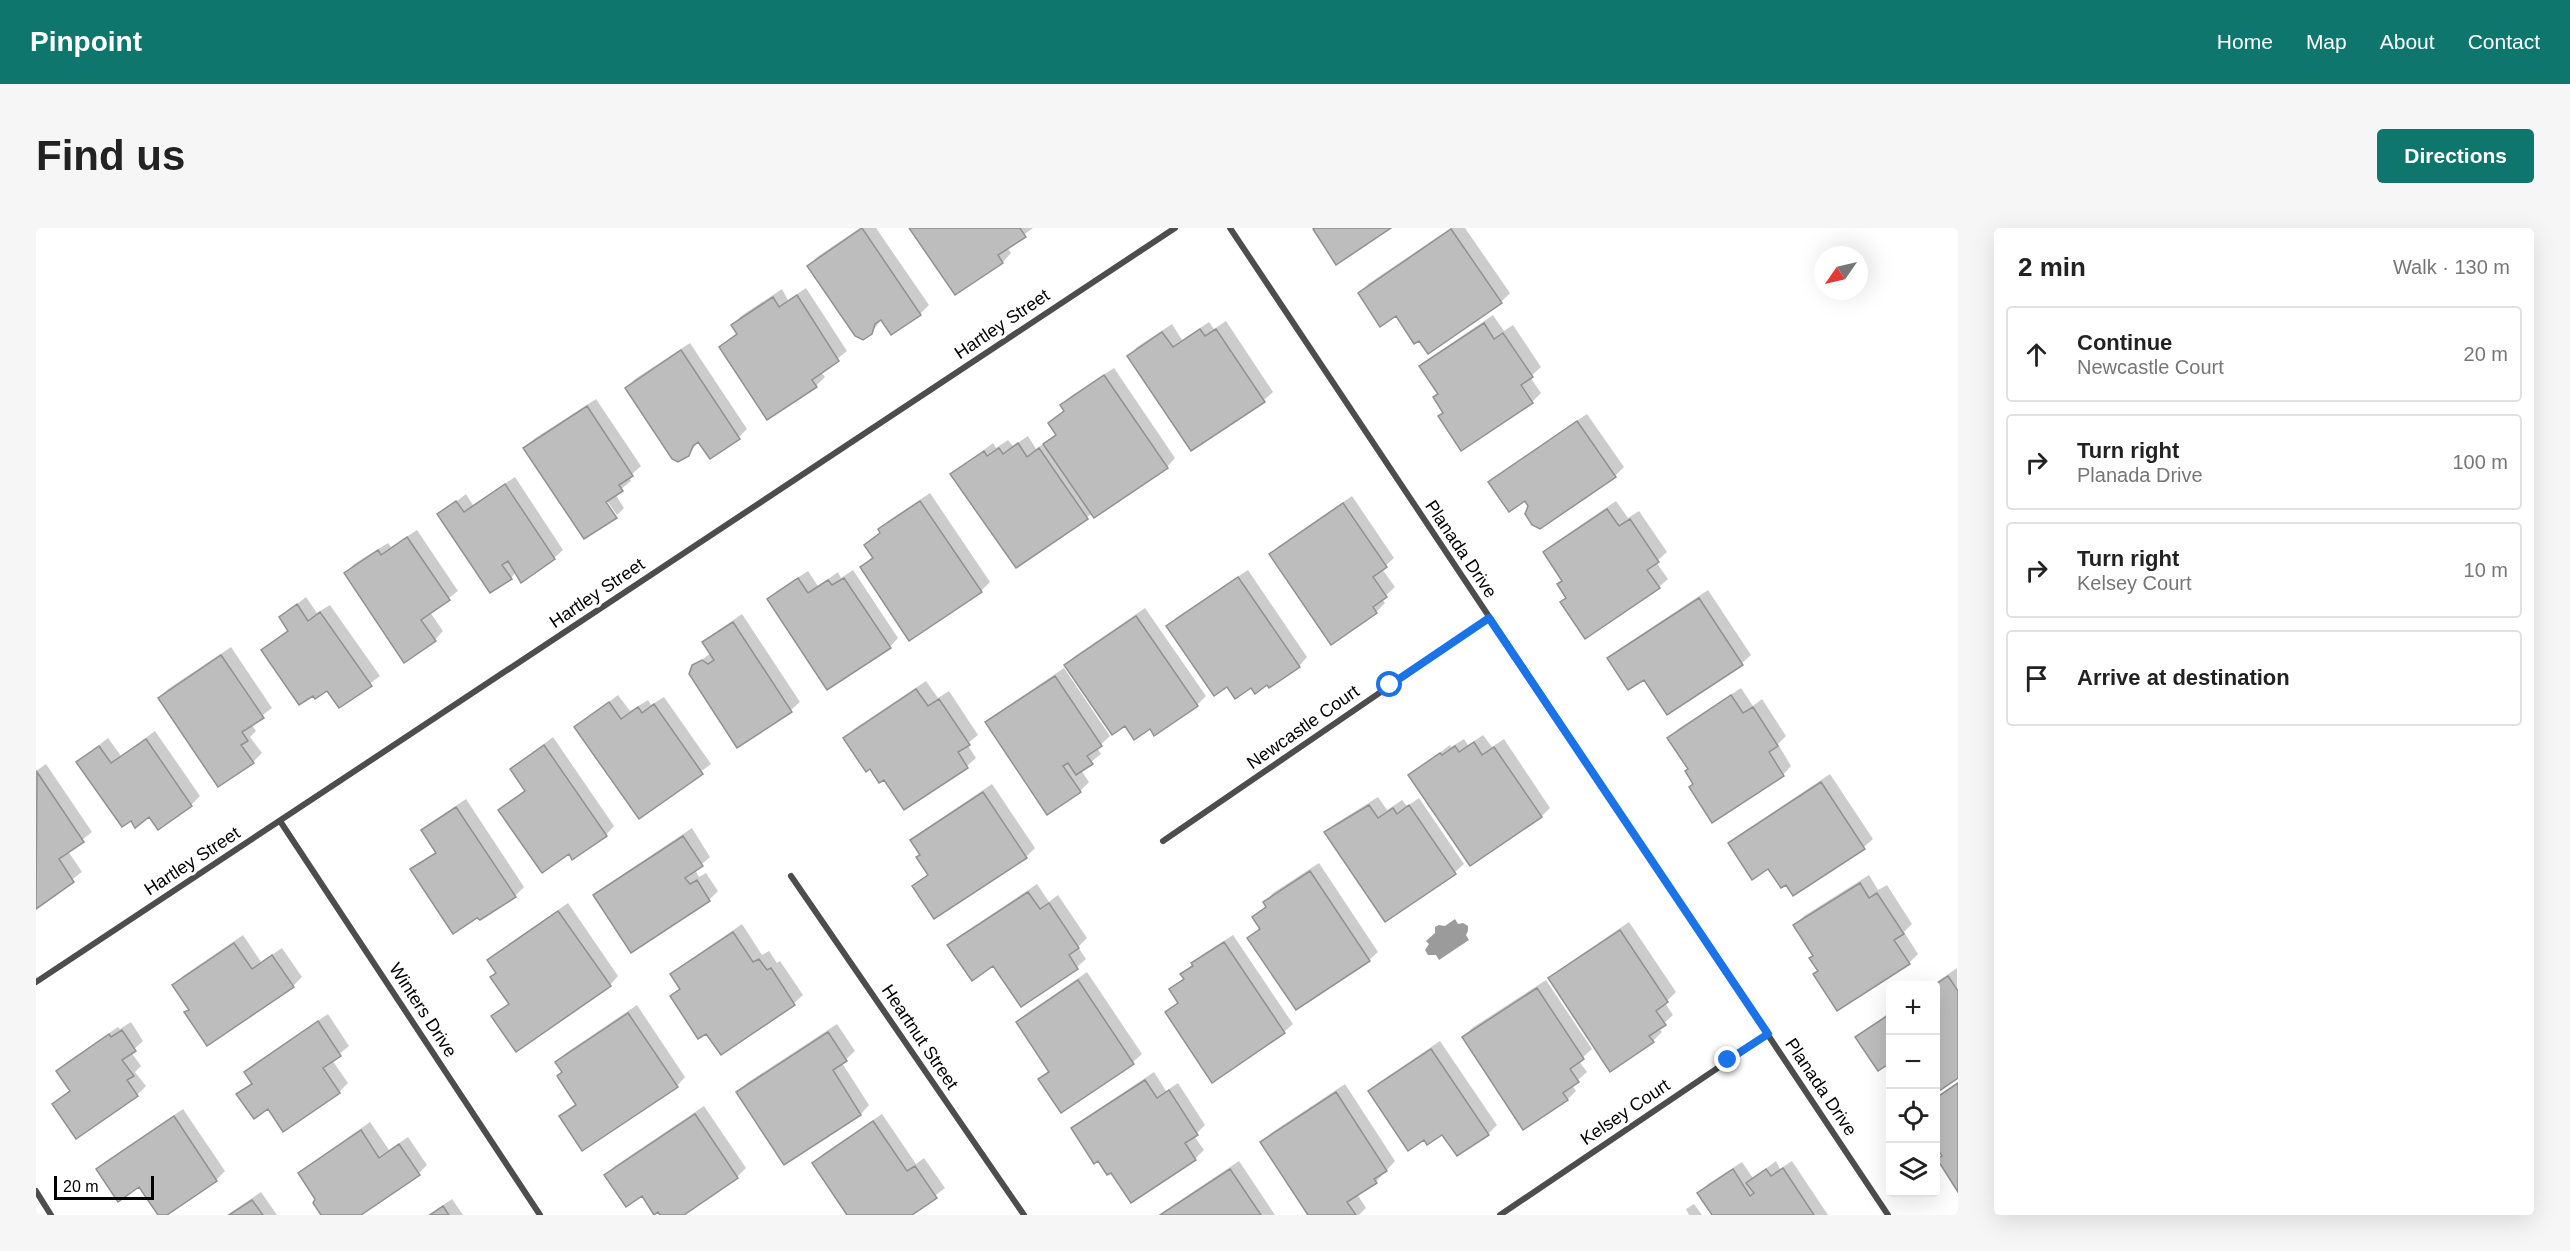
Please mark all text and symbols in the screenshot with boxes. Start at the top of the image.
text: Pinpoint [30,26,142,57]
text: Home [2217,30,2273,53]
text: Map [2306,30,2347,53]
text: About [2380,30,2435,53]
text: Contact [2468,30,2540,53]
button: Directions [2377,129,2534,183]
text: Find us [36,132,185,179]
north arrow [1814,246,1868,300]
text: 2 min [2018,252,2086,282]
text: Walk · 130 m [2393,256,2510,278]
street label: Hartley Street [951,285,1053,363]
text: Continue [2077,330,2172,355]
icon: ahead [2020,338,2053,371]
text: 20 m [2464,343,2508,365]
text: Newcastle Court [2077,356,2224,378]
text: Turn right [2077,438,2179,463]
icon: right [2020,446,2053,479]
text: 100 m [2452,451,2508,473]
text: Planada Drive [2077,464,2203,486]
street label: Planada Drive [1421,497,1501,601]
text: Turn right [2077,546,2179,571]
street label: Hartley Street [546,554,648,632]
icon: right [2020,554,2053,587]
text: 10 m [2464,559,2508,581]
text: Kelsey Court [2077,572,2192,594]
icon: arrive [2020,662,2053,695]
text: Arrive at destination [2077,665,2290,690]
route start [1376,671,1402,697]
street label: Newcastle Court [1243,681,1363,773]
street label: Hartley Street [140,823,244,899]
street label: Winters Drive [385,959,461,1061]
street label: Heartnut Street [878,981,962,1093]
map controls [1886,981,1940,1197]
button: + [1886,981,1940,1035]
street label: Planada Drive [1781,1035,1861,1139]
button: − [1886,1035,1940,1089]
route end [1714,1046,1740,1072]
street label: Kelsey Court [1577,1075,1673,1149]
button: locate [1886,1089,1940,1143]
button: layers [1886,1143,1940,1197]
scale bar [54,1173,154,1200]
text: 20 m [63,1178,99,1195]

